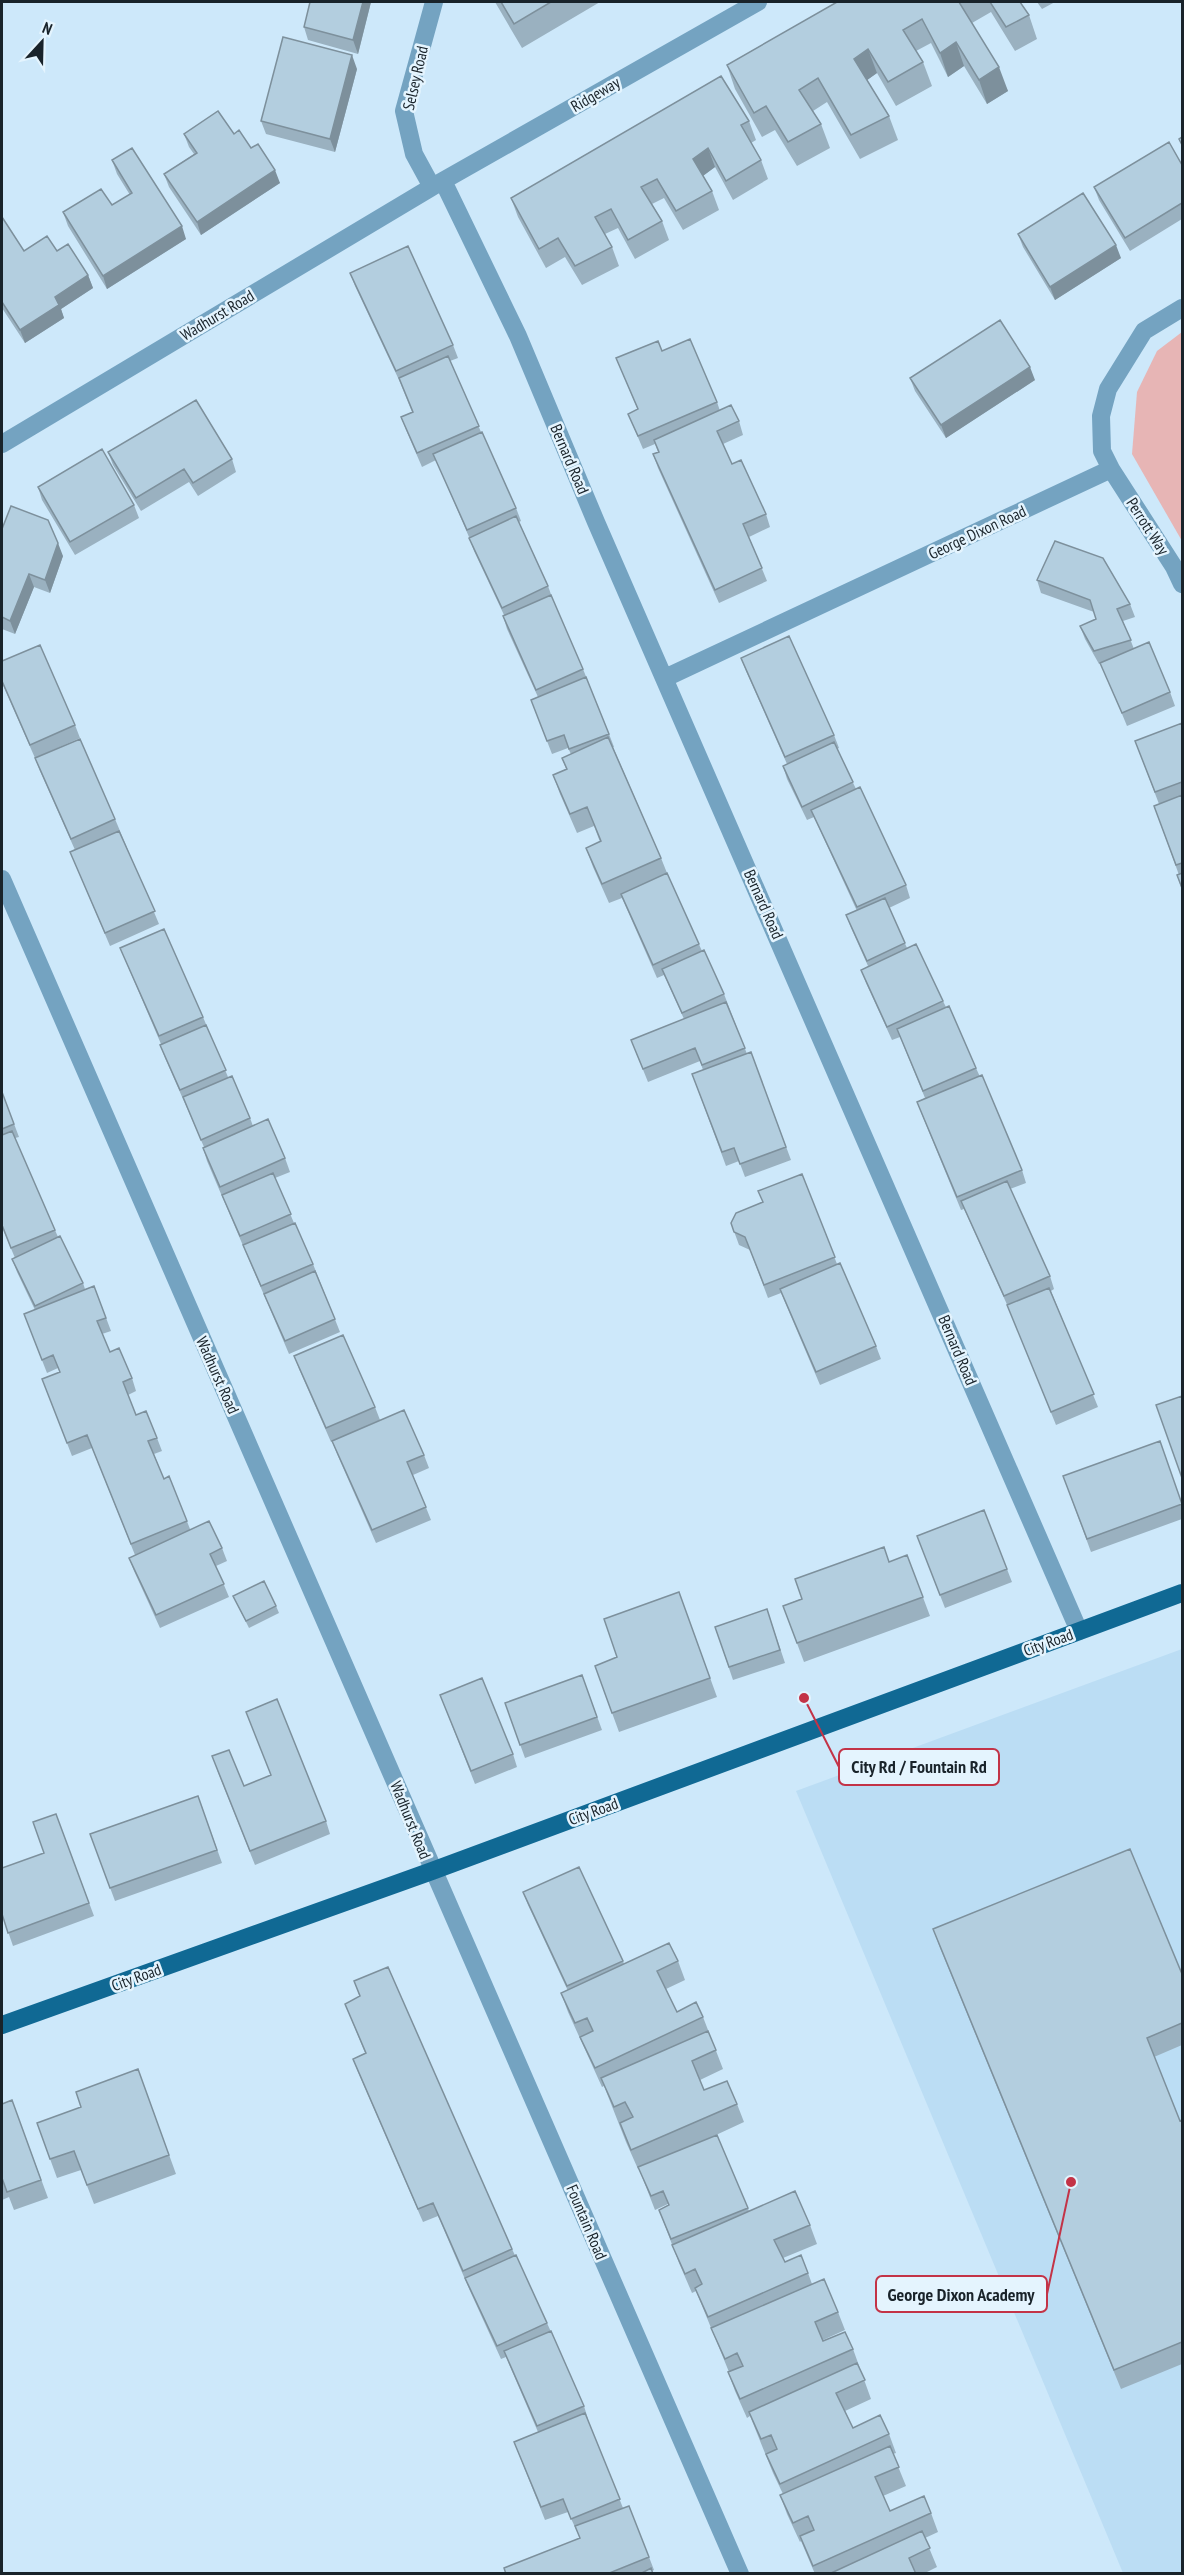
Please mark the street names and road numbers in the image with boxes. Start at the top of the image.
street label: Selsey Road [398,44,432,112]
street label: Ridgeway [567,72,623,116]
street label: Wadhurst Road [177,285,258,345]
street label: Bernard Road [546,421,594,497]
street label: Perrott Way [1122,494,1174,558]
street label: George Dixon Road [925,501,1029,563]
street label: Bernard Road [740,866,788,942]
street label: Bernard Road [934,1312,982,1388]
street label: Wadhurst Road [192,1333,244,1417]
street label: City Road [1020,1624,1076,1660]
street label: Wadhurst Road [386,1778,436,1862]
street label: City Road [565,1793,621,1829]
street label: City Road [108,1959,164,1995]
street label: Fountain Road [562,2182,612,2263]

